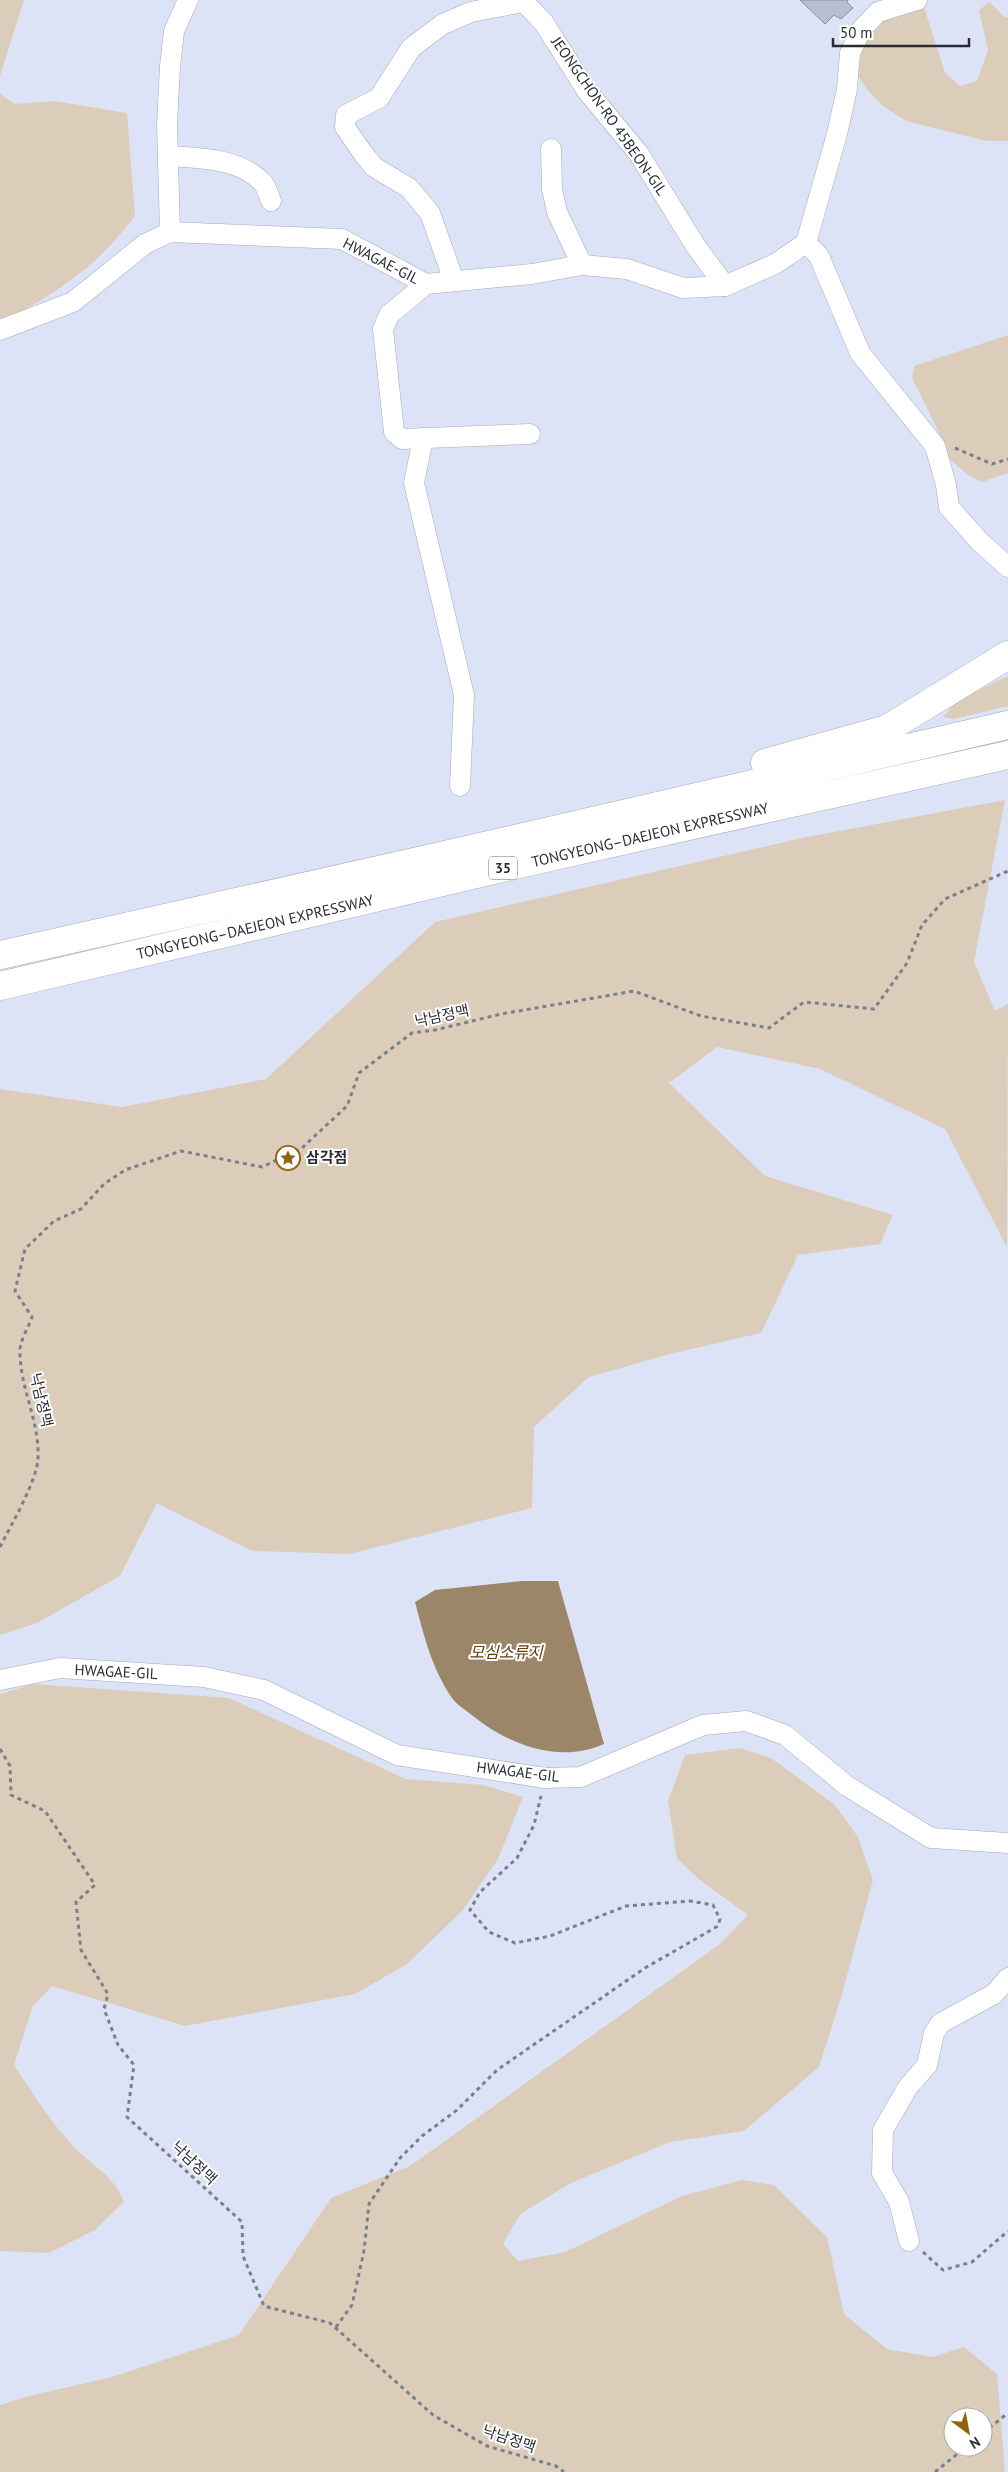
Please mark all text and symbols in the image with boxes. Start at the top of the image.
scale bar [833,15,969,47]
text: 50 m [840,23,873,42]
street label: JEONGCHON-RO 45BEON-GIL [547,32,672,199]
street label: HWAGAE-GIL [340,233,423,288]
street label: TONGYEONG–DAEJEON EXPRESSWAY [530,798,771,871]
road number: 35 [489,856,517,880]
street label: TONGYEONG–DAEJEON EXPRESSWAY [135,890,376,963]
street label: 낙남정맥 [413,1000,471,1031]
place icon: 삼각점 [275,1145,301,1171]
place label: 삼각점 [306,1148,347,1167]
street label: 낙남정맥 [26,1371,57,1429]
water label: 모심소류지 [469,1642,544,1662]
street label: HWAGAE-GIL [74,1660,158,1683]
street label: HWAGAE-GIL [476,1757,561,1786]
street label: 낙남정맥 [168,2137,221,2188]
north arrow [943,2407,993,2457]
street label: 낙남정맥 [480,2421,538,2456]
text: N [966,2433,984,2453]

